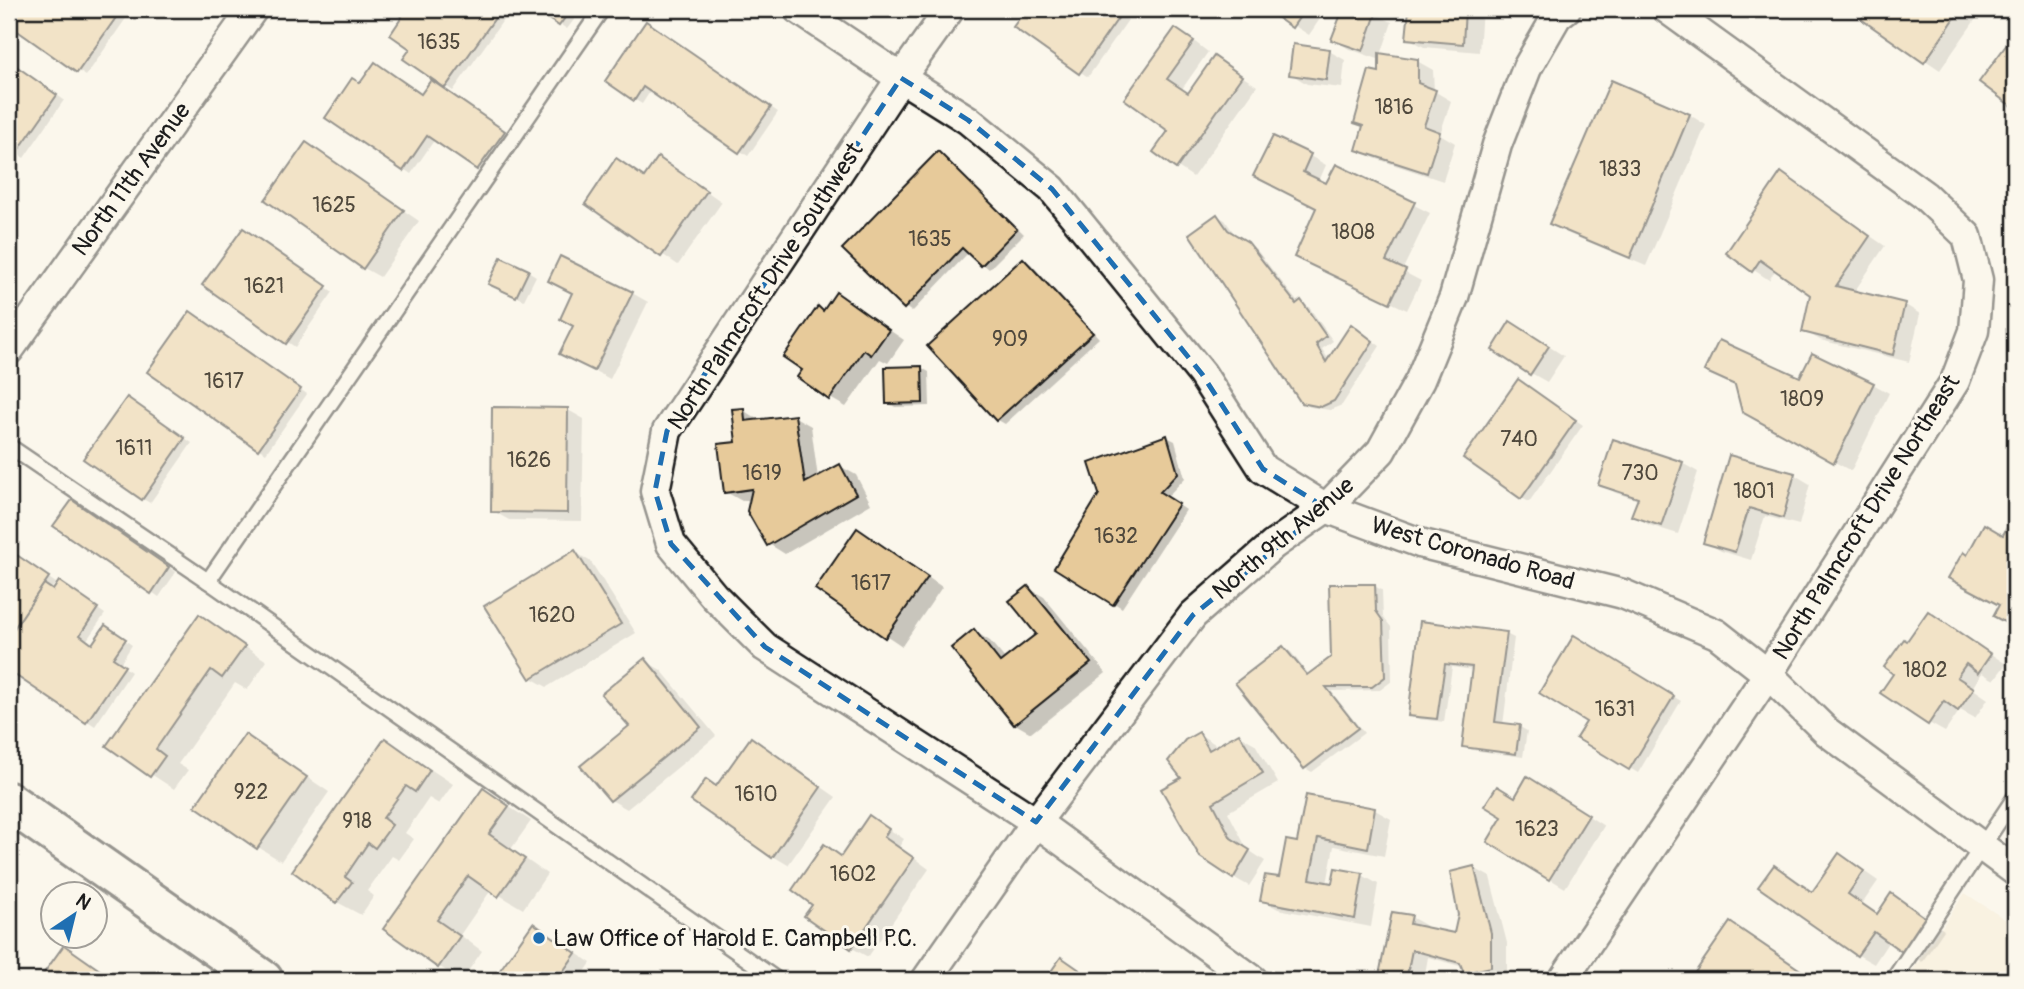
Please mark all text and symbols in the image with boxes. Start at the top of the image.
house number: 1635 [417,29,461,56]
house number: 1816 [1374,94,1414,121]
street label: North 11th Avenue [66,97,197,262]
street label: North Palmcroft Drive Southwest [662,137,869,435]
house number: 1833 [1599,156,1641,183]
house number: 1625 [312,192,356,219]
house number: 1808 [1331,219,1375,246]
house number: 1635 [908,226,952,253]
house number: 1621 [244,273,284,300]
house number: 909 [992,326,1028,353]
house number: 1617 [204,368,244,395]
street label: North Palmcroft Drive Northeast [1767,369,1966,665]
house number: 1809 [1780,386,1824,413]
house number: 740 [1500,426,1538,453]
house number: 1611 [116,435,152,462]
house number: 1626 [507,447,551,474]
house number: 1619 [742,460,782,487]
house number: 730 [1621,460,1659,487]
street label: North 9th Avenue [1207,471,1360,606]
house number: 1801 [1733,478,1775,505]
street label: West Coronado Road [1368,511,1578,596]
house number: 1632 [1094,523,1138,550]
house number: 1617 [851,570,891,597]
house number: 1620 [529,602,575,629]
house number: 1802 [1903,657,1947,684]
house number: 1631 [1595,696,1635,723]
house number: 922 [234,779,268,806]
house number: 1610 [735,781,778,808]
house number: 918 [342,808,372,835]
house number: 1623 [1515,816,1559,843]
house number: 1602 [830,861,876,888]
north arrow [38,880,108,950]
text: N [71,888,95,915]
place label: Law Office of Harold E. Campbell P.C. [553,924,917,953]
marker: Law Office of Harold E. Campbell P.C. [531,930,547,946]

